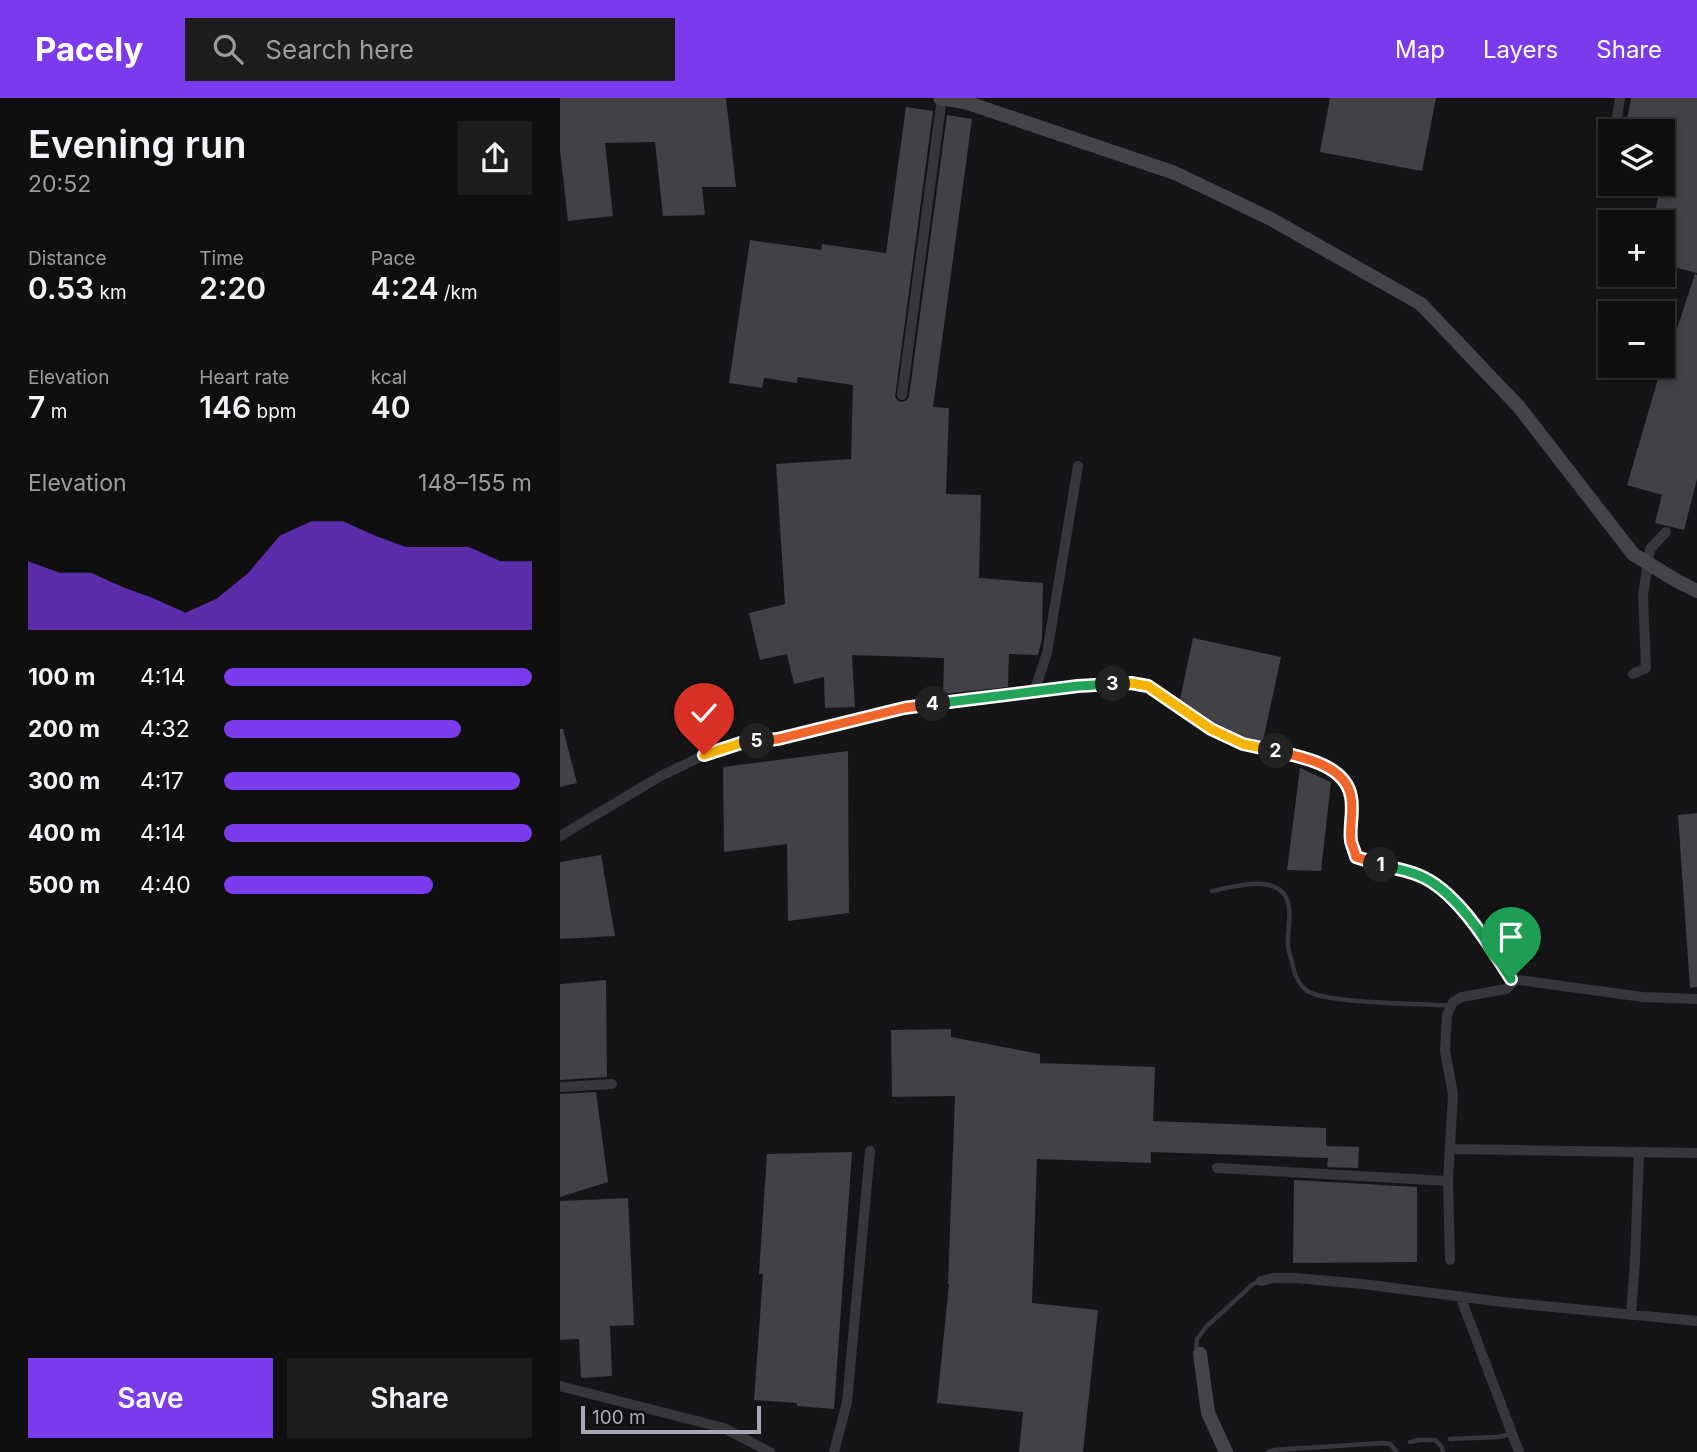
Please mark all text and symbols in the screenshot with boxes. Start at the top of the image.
search box [185,18,675,81]
text: Pacely [35,29,143,69]
icon: search [209,30,247,68]
text: Search here [265,34,414,65]
text: Map [1395,35,1445,64]
text: Layers [1483,35,1558,64]
text: Share [1596,35,1662,64]
map controls [1598,119,1675,378]
button: layers [1598,119,1675,196]
text: Evening run [28,121,246,167]
button: share [458,121,532,195]
text: 20:52 [28,170,91,198]
button: + [1598,210,1675,287]
text: Distance [28,247,106,270]
text: Time [199,247,244,270]
text: Pace [371,247,415,270]
text: 0.53 [28,270,94,306]
text: 2:20 [199,270,266,306]
text: 4:24 [371,270,438,306]
text: km [94,281,127,304]
text: /km [438,281,478,304]
button: − [1598,301,1675,378]
text: Elevation [28,366,109,389]
text: Heart rate [199,366,289,389]
text: kcal [371,366,407,389]
text: 7 [28,389,45,425]
text: 146 [199,389,251,425]
text: 40 [371,389,410,425]
text: m [45,400,67,423]
text: bpm [251,400,296,423]
text: Elevation [28,469,127,497]
text: 148–155 m [418,469,532,497]
text: 100 m [28,663,95,691]
text: 4:14 [140,663,186,691]
pin: 3 [1096,666,1130,702]
text: 3 [1106,672,1119,695]
pin [674,683,734,755]
pin: 4 [916,686,950,722]
text: 4 [926,692,939,715]
icon: check [685,694,723,732]
text: 200 m [28,715,100,743]
text: 4:32 [140,715,190,743]
pin: 5 [740,724,774,758]
text: 5 [750,729,763,752]
pin: 2 [1258,734,1294,768]
text: 2 [1270,739,1281,762]
text: 300 m [28,767,100,795]
text: 4:17 [140,767,184,795]
text: 400 m [28,819,101,847]
text: 4:14 [140,819,186,847]
pin: 1 [1364,848,1398,882]
text: 1 [1376,853,1385,876]
text: 500 m [28,871,100,899]
text: 4:40 [140,871,191,899]
pin [1481,907,1541,979]
icon: arrive [1492,918,1530,956]
button: Save [28,1358,273,1438]
button: Share [287,1358,532,1438]
scale bar [581,1403,761,1435]
text: 100 m [592,1406,646,1429]

